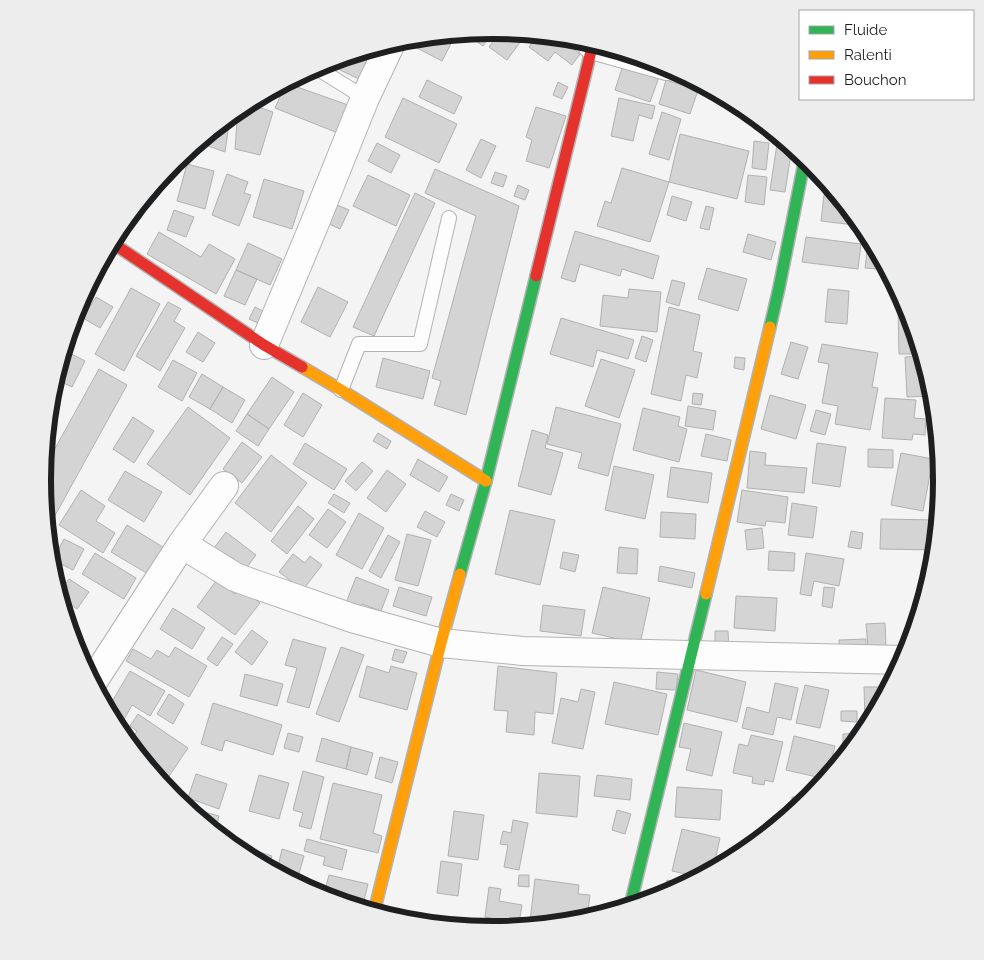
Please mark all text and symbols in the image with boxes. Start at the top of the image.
legend [799,10,974,100]
text: Fluide [844,21,887,39]
text: Ralenti [844,46,892,64]
text: Bouchon [844,71,906,89]

